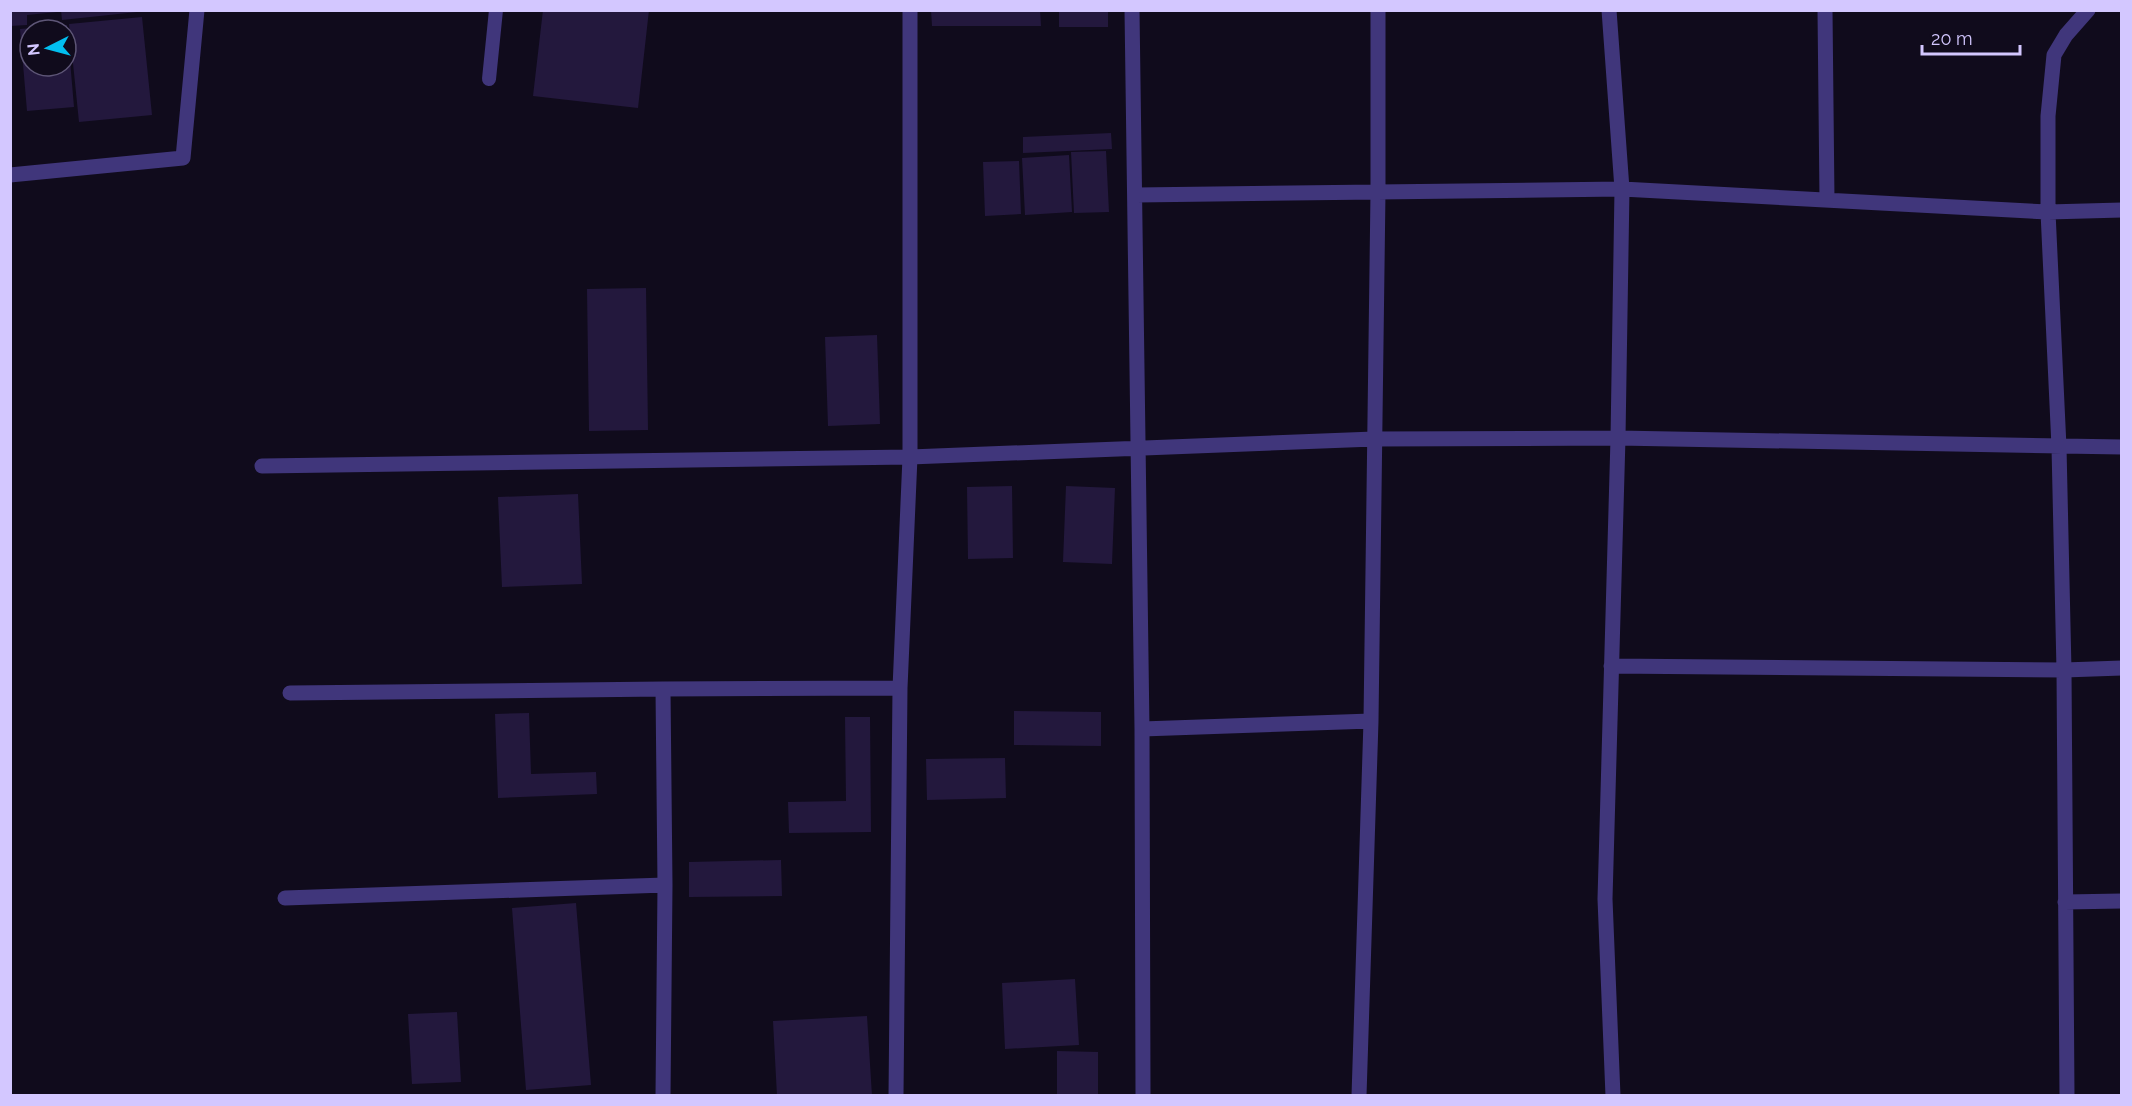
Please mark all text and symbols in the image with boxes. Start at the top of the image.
north arrow [18,18,78,78]
scale bar [1922,18,2020,56]
text: 20 m [1931,28,1973,49]
text: N [23,42,44,57]

